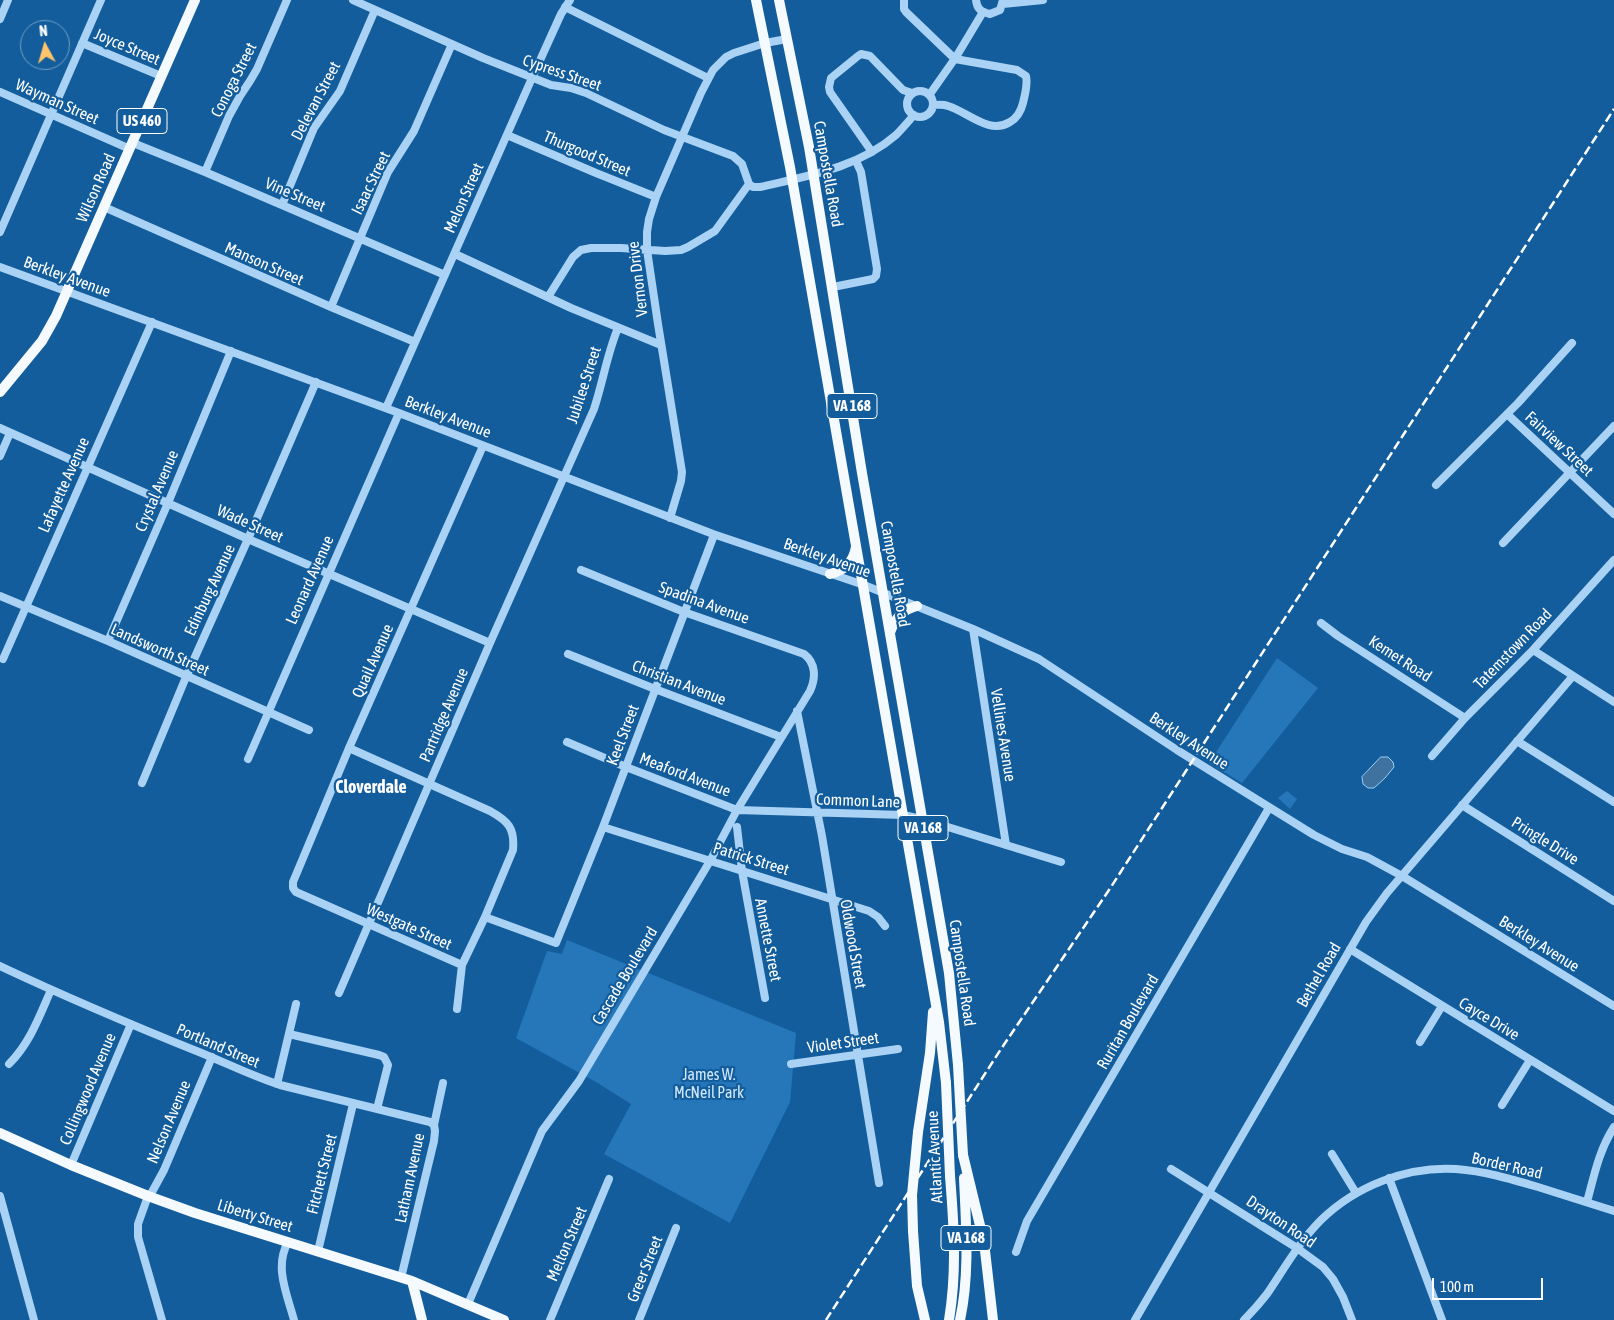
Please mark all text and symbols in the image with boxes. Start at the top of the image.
north arrow [20,20,70,70]
text: N [39,23,48,39]
street label: Joyce Street [91,25,163,69]
street label: Conoga Street [207,39,261,121]
street label: Cypress Street [520,51,604,95]
street label: Delevan Street [287,58,345,144]
street label: Wayman Street [12,75,102,129]
road number: US 460 [117,108,167,134]
street label: Campostella Road [809,120,847,228]
street label: Thurgood Street [540,127,634,181]
street label: Isaac Street [348,148,394,218]
street label: Wilson Road [72,151,120,225]
street label: Melon Street [440,160,488,236]
street label: Vine Street [262,174,328,216]
street label: Manson Street [222,238,306,290]
street label: Vernon Drive [624,240,652,318]
street label: Berkley Avenue [21,252,113,302]
street label: Jubilee Street [563,344,605,426]
street label: Berkley Avenue [402,392,494,442]
road number: VA 168 [827,394,877,418]
street label: Fairview Street [1521,408,1597,480]
street label: Lafayette Avenue [34,435,94,535]
street label: Crystal Avenue [131,447,183,535]
street label: Wade Street [214,501,286,547]
street label: Campostella Road [876,520,914,628]
street label: Leonard Avenue [282,533,338,627]
street label: Berkley Avenue [781,534,873,582]
street label: Edinburg Avenue [180,541,240,639]
street label: Spadina Avenue [656,578,752,628]
street label: Tatemstown Road [1470,605,1556,693]
street label: Landsworth Street [108,620,212,680]
street label: Quail Avenue [348,621,398,701]
street label: Kemet Road [1365,632,1435,686]
street label: Christian Avenue [629,656,729,710]
street label: Partridge Avenue [416,665,472,765]
street label: Vellines Avenue [986,687,1020,783]
street label: Keel Street [603,702,643,768]
street label: Berkley Avenue [1146,708,1232,774]
street label: Meaford Avenue [637,749,733,801]
district label: Cloverdale [335,776,407,798]
street label: Common Lane [816,790,900,812]
street label: Pringle Drive [1508,813,1582,869]
road number: VA 168 [898,816,948,840]
street label: Patrick Street [711,838,791,880]
street label: Annette Street [751,897,785,983]
street label: Oldwood Street [836,898,870,990]
street label: Westgate Street [363,900,455,954]
street label: Berkley Avenue [1495,912,1583,976]
street label: Campostella Road [945,919,979,1027]
street label: Cascade Boulevard [588,924,662,1028]
street label: Bethel Road [1293,939,1345,1011]
street label: Ruritan Boulevard [1093,971,1163,1073]
street label: Cayce Drive [1455,993,1523,1045]
street label: Portland Street [173,1020,263,1072]
street label: Violet Street [806,1028,880,1058]
street label: Collingwood Avenue [56,1030,120,1148]
park label: James W. McNeil Park [674,1065,744,1103]
street label: Nelson Avenue [143,1078,195,1166]
street label: Atlantic Avenue [923,1110,947,1204]
street label: Latham Avenue [391,1131,429,1225]
street label: Fitchett Street [303,1132,341,1216]
street label: Border Road [1470,1149,1544,1183]
street label: Drayton Road [1243,1192,1319,1252]
street label: Liberty Street [215,1195,295,1237]
street label: Melton Street [543,1204,591,1284]
road number: VA 168 [941,1226,991,1250]
street label: Greer Street [623,1233,667,1305]
scale bar [1434,1268,1545,1300]
text: 100 m [1440,1278,1474,1295]

